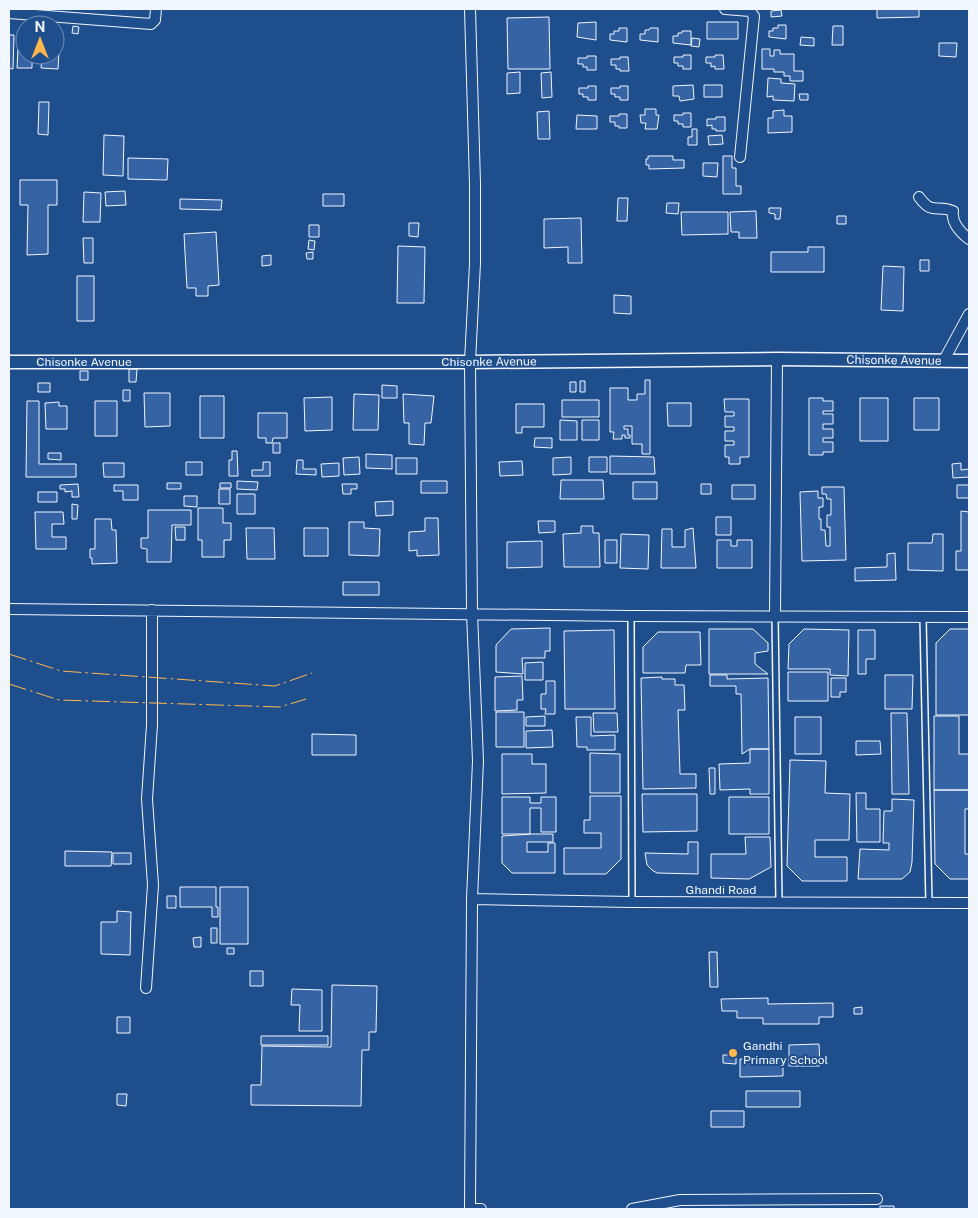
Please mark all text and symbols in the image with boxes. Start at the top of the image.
north arrow [15,15,65,65]
text: N [35,19,45,35]
street label: Chisonke Avenue [846,353,942,368]
street label: Chisonke Avenue [441,354,537,369]
street label: Chisonke Avenue [36,355,132,369]
street label: Ghandi Road [686,883,756,897]
place label: Gandhi Primary School [743,1039,828,1067]
marker: Gandhi Primary School [727,1047,739,1059]

